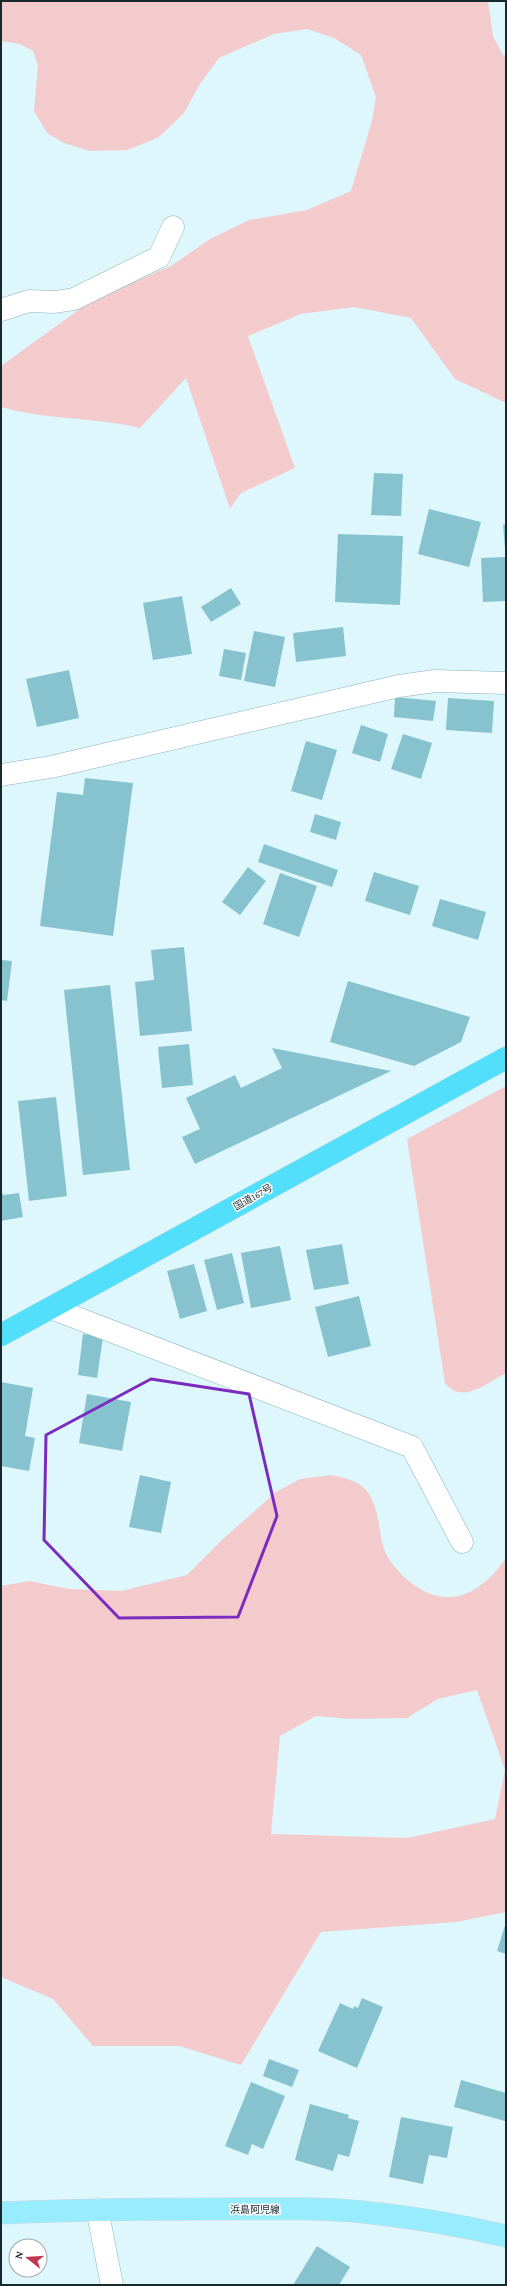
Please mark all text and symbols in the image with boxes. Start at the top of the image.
street label: 国道167号 [232,1182,274,1212]
street label: 浜島阿児線 [230,2204,280,2215]
north arrow [8,2238,48,2278]
text: N [12,2249,25,2260]

